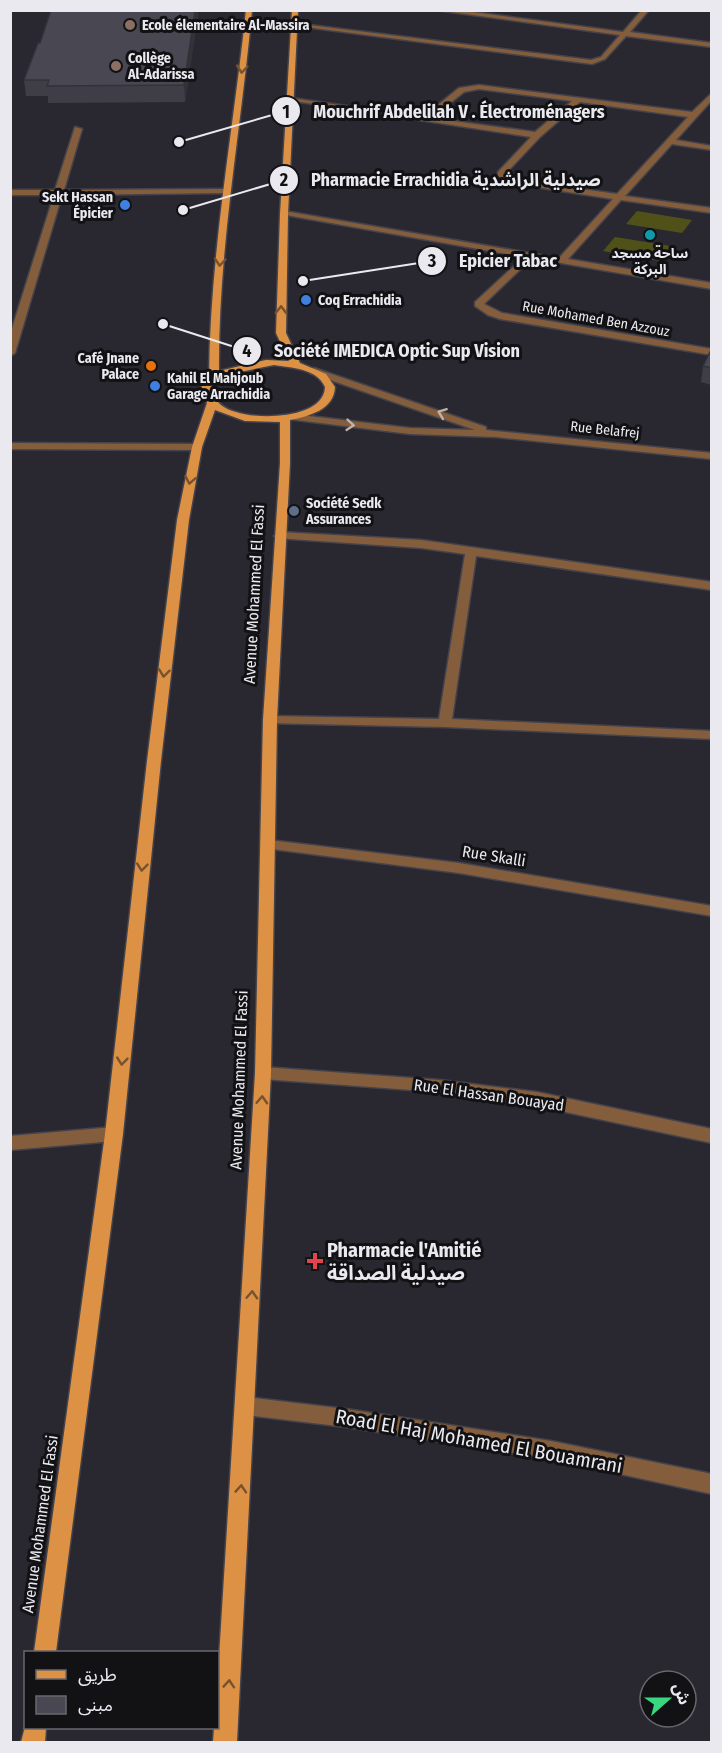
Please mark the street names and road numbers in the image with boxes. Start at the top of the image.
street label: Rue Mohamed Ben Azzouz [521,298,671,340]
street label: Rue Belafrej [570,418,640,442]
street label: Avenue Mohammed El Fassi [240,504,268,684]
street label: Rue Skalli [461,842,527,870]
street label: Avenue Mohammed El Fassi [226,990,252,1170]
street label: Rue El Hassan Bouayad [413,1075,565,1115]
street label: Road El Haj Mohamed El Bouamrani [334,1404,624,1478]
street label: Avenue Mohammed El Fassi [18,1434,62,1614]

